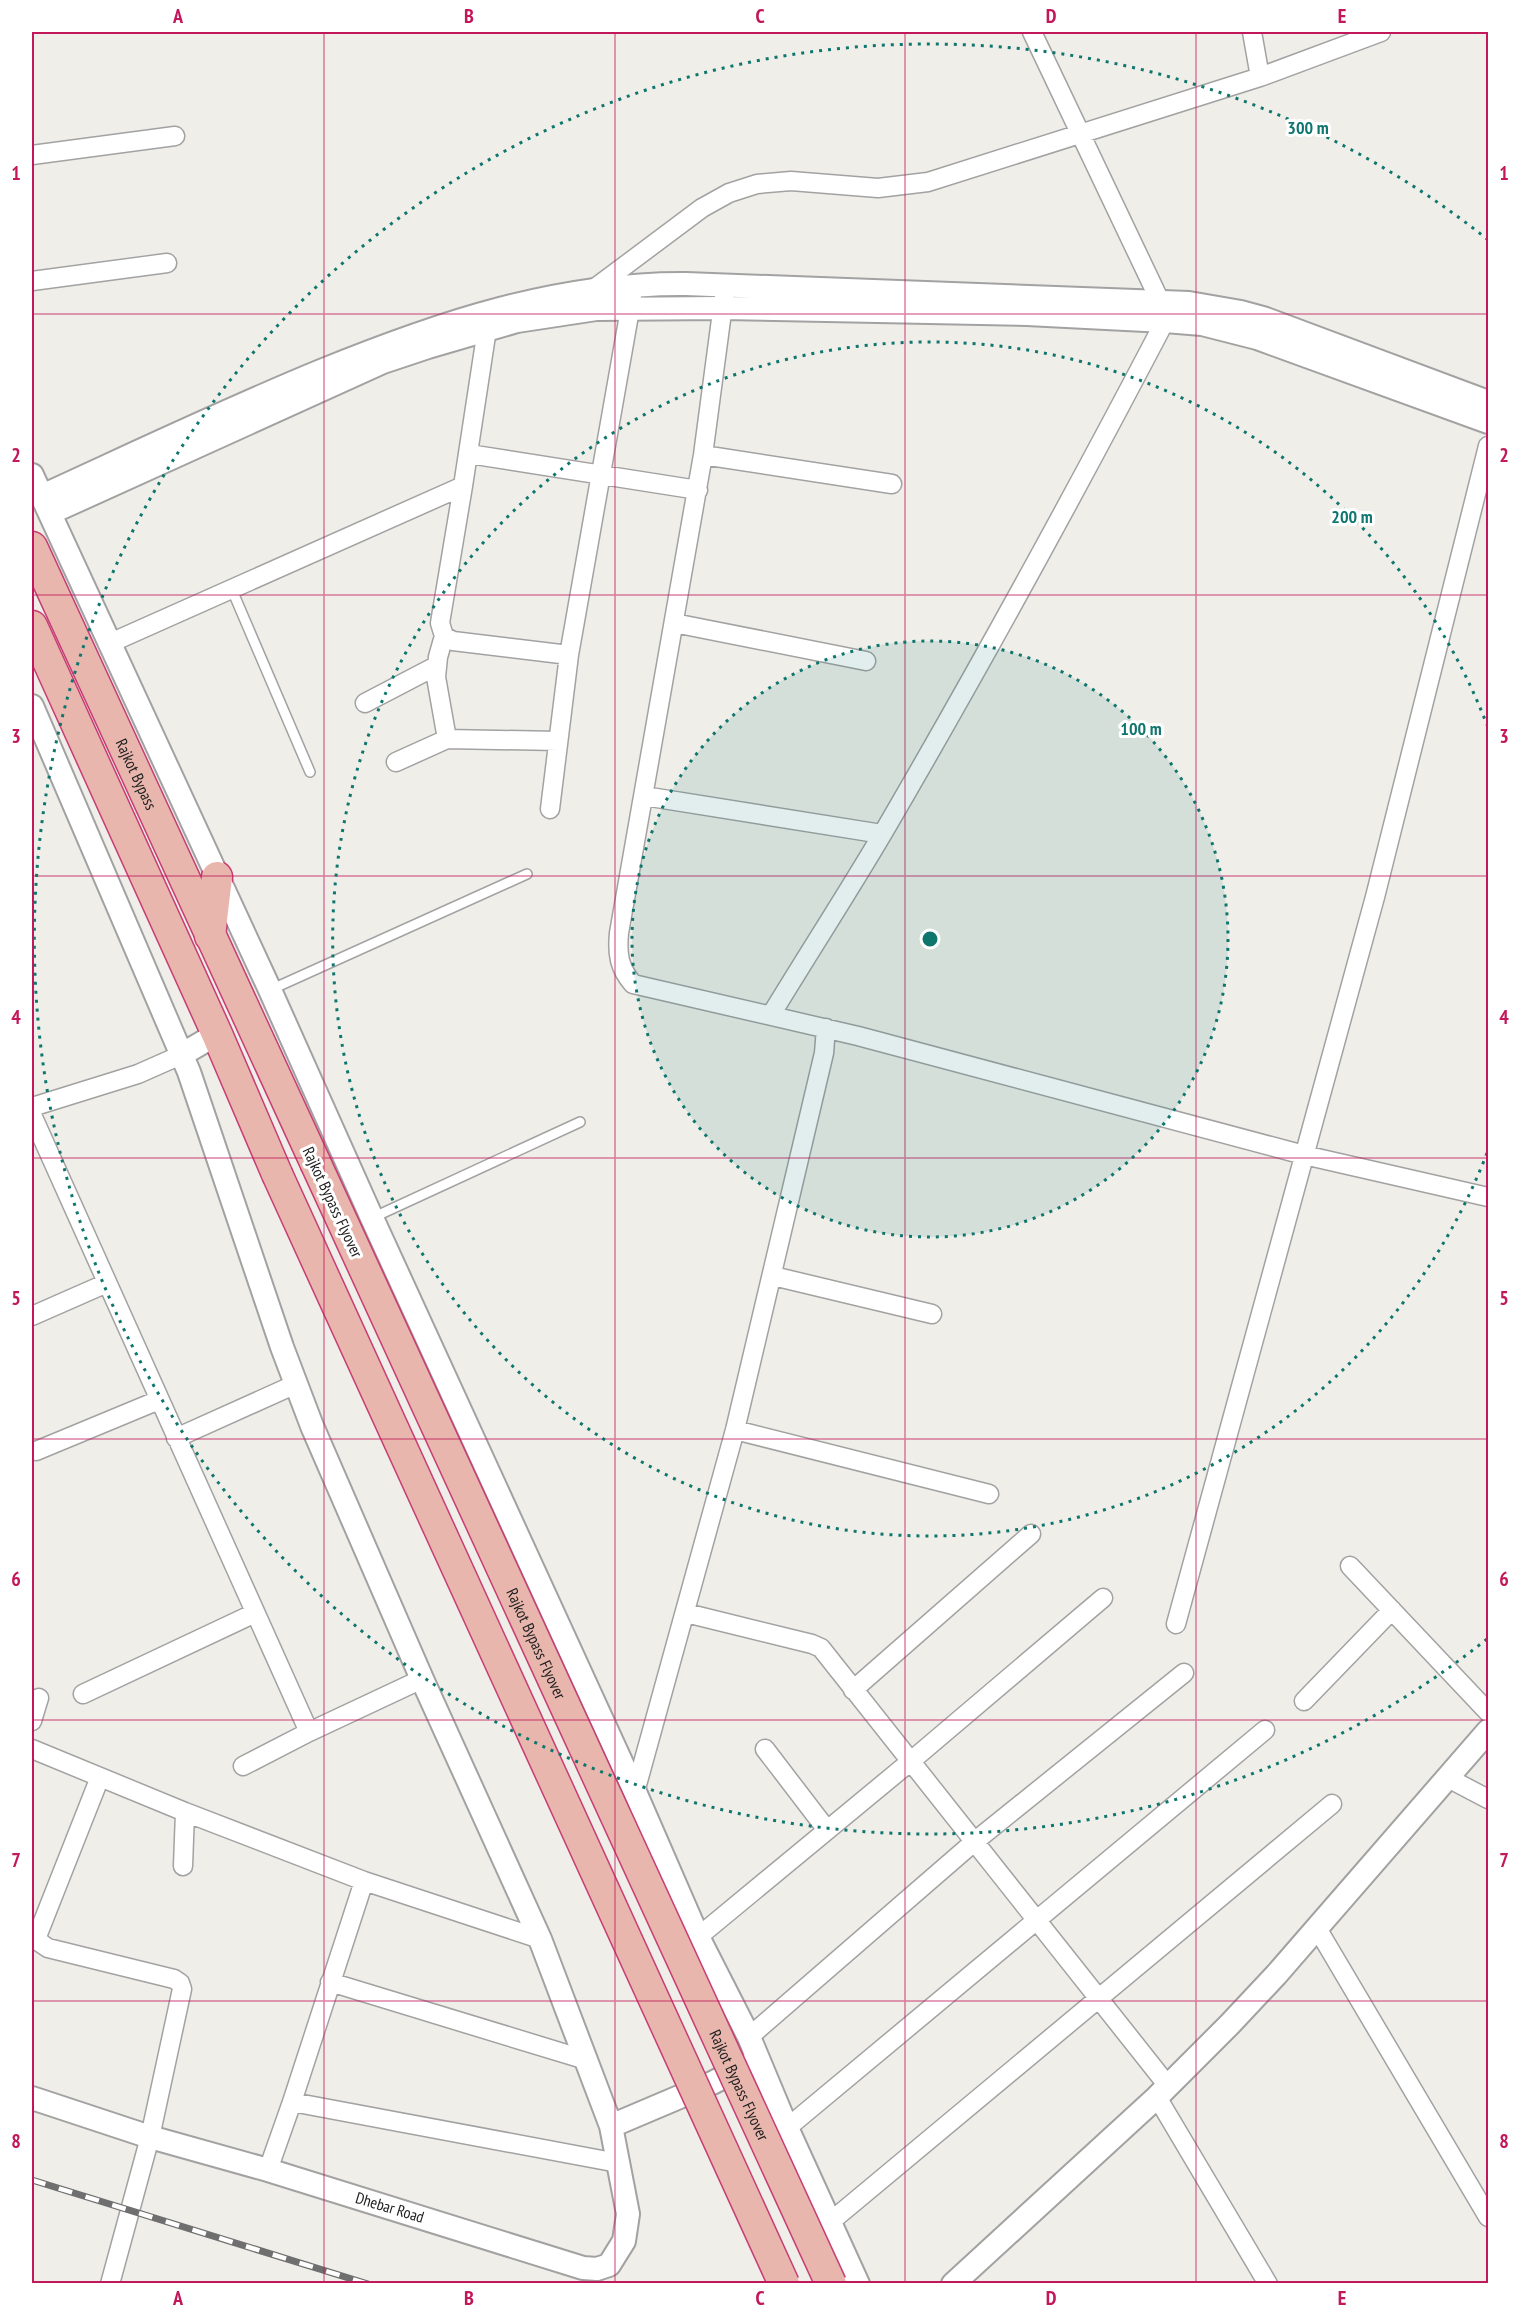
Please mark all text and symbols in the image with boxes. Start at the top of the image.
text: A [172,3,184,29]
text: B [464,3,474,29]
text: C [755,3,765,29]
text: D [1046,3,1057,29]
text: E [1338,3,1346,29]
text: 300 m [1287,116,1329,139]
text: 1 [11,160,21,186]
text: 1 [1499,160,1509,186]
text: 2 [11,442,21,468]
text: 2 [1499,442,1509,468]
text: 200 m [1331,505,1373,528]
text: 100 m [1120,717,1162,740]
text: 3 [11,723,21,749]
text: 3 [1499,723,1509,749]
street label: Rajkot Bypass [112,735,162,813]
centre of rings [920,929,940,949]
text: 4 [11,1004,21,1030]
text: 4 [1499,1004,1509,1030]
street label: Rajkot Bypass Flyover [299,1144,368,1261]
text: 5 [11,1285,21,1311]
text: 5 [1499,1285,1509,1311]
text: 6 [11,1566,21,1592]
text: 6 [1499,1566,1509,1592]
street label: Rajkot Bypass Flyover [502,1585,571,1703]
text: 7 [11,1847,21,1873]
text: 7 [1499,1847,1509,1873]
street label: Rajkot Bypass Flyover [705,2026,774,2144]
text: 8 [11,2128,21,2154]
text: 8 [1499,2128,1509,2154]
street label: Dhebar Road [353,2187,427,2227]
text: A [172,2285,184,2311]
text: B [464,2285,474,2311]
text: C [755,2285,765,2311]
text: D [1046,2285,1057,2311]
text: E [1338,2285,1346,2311]

